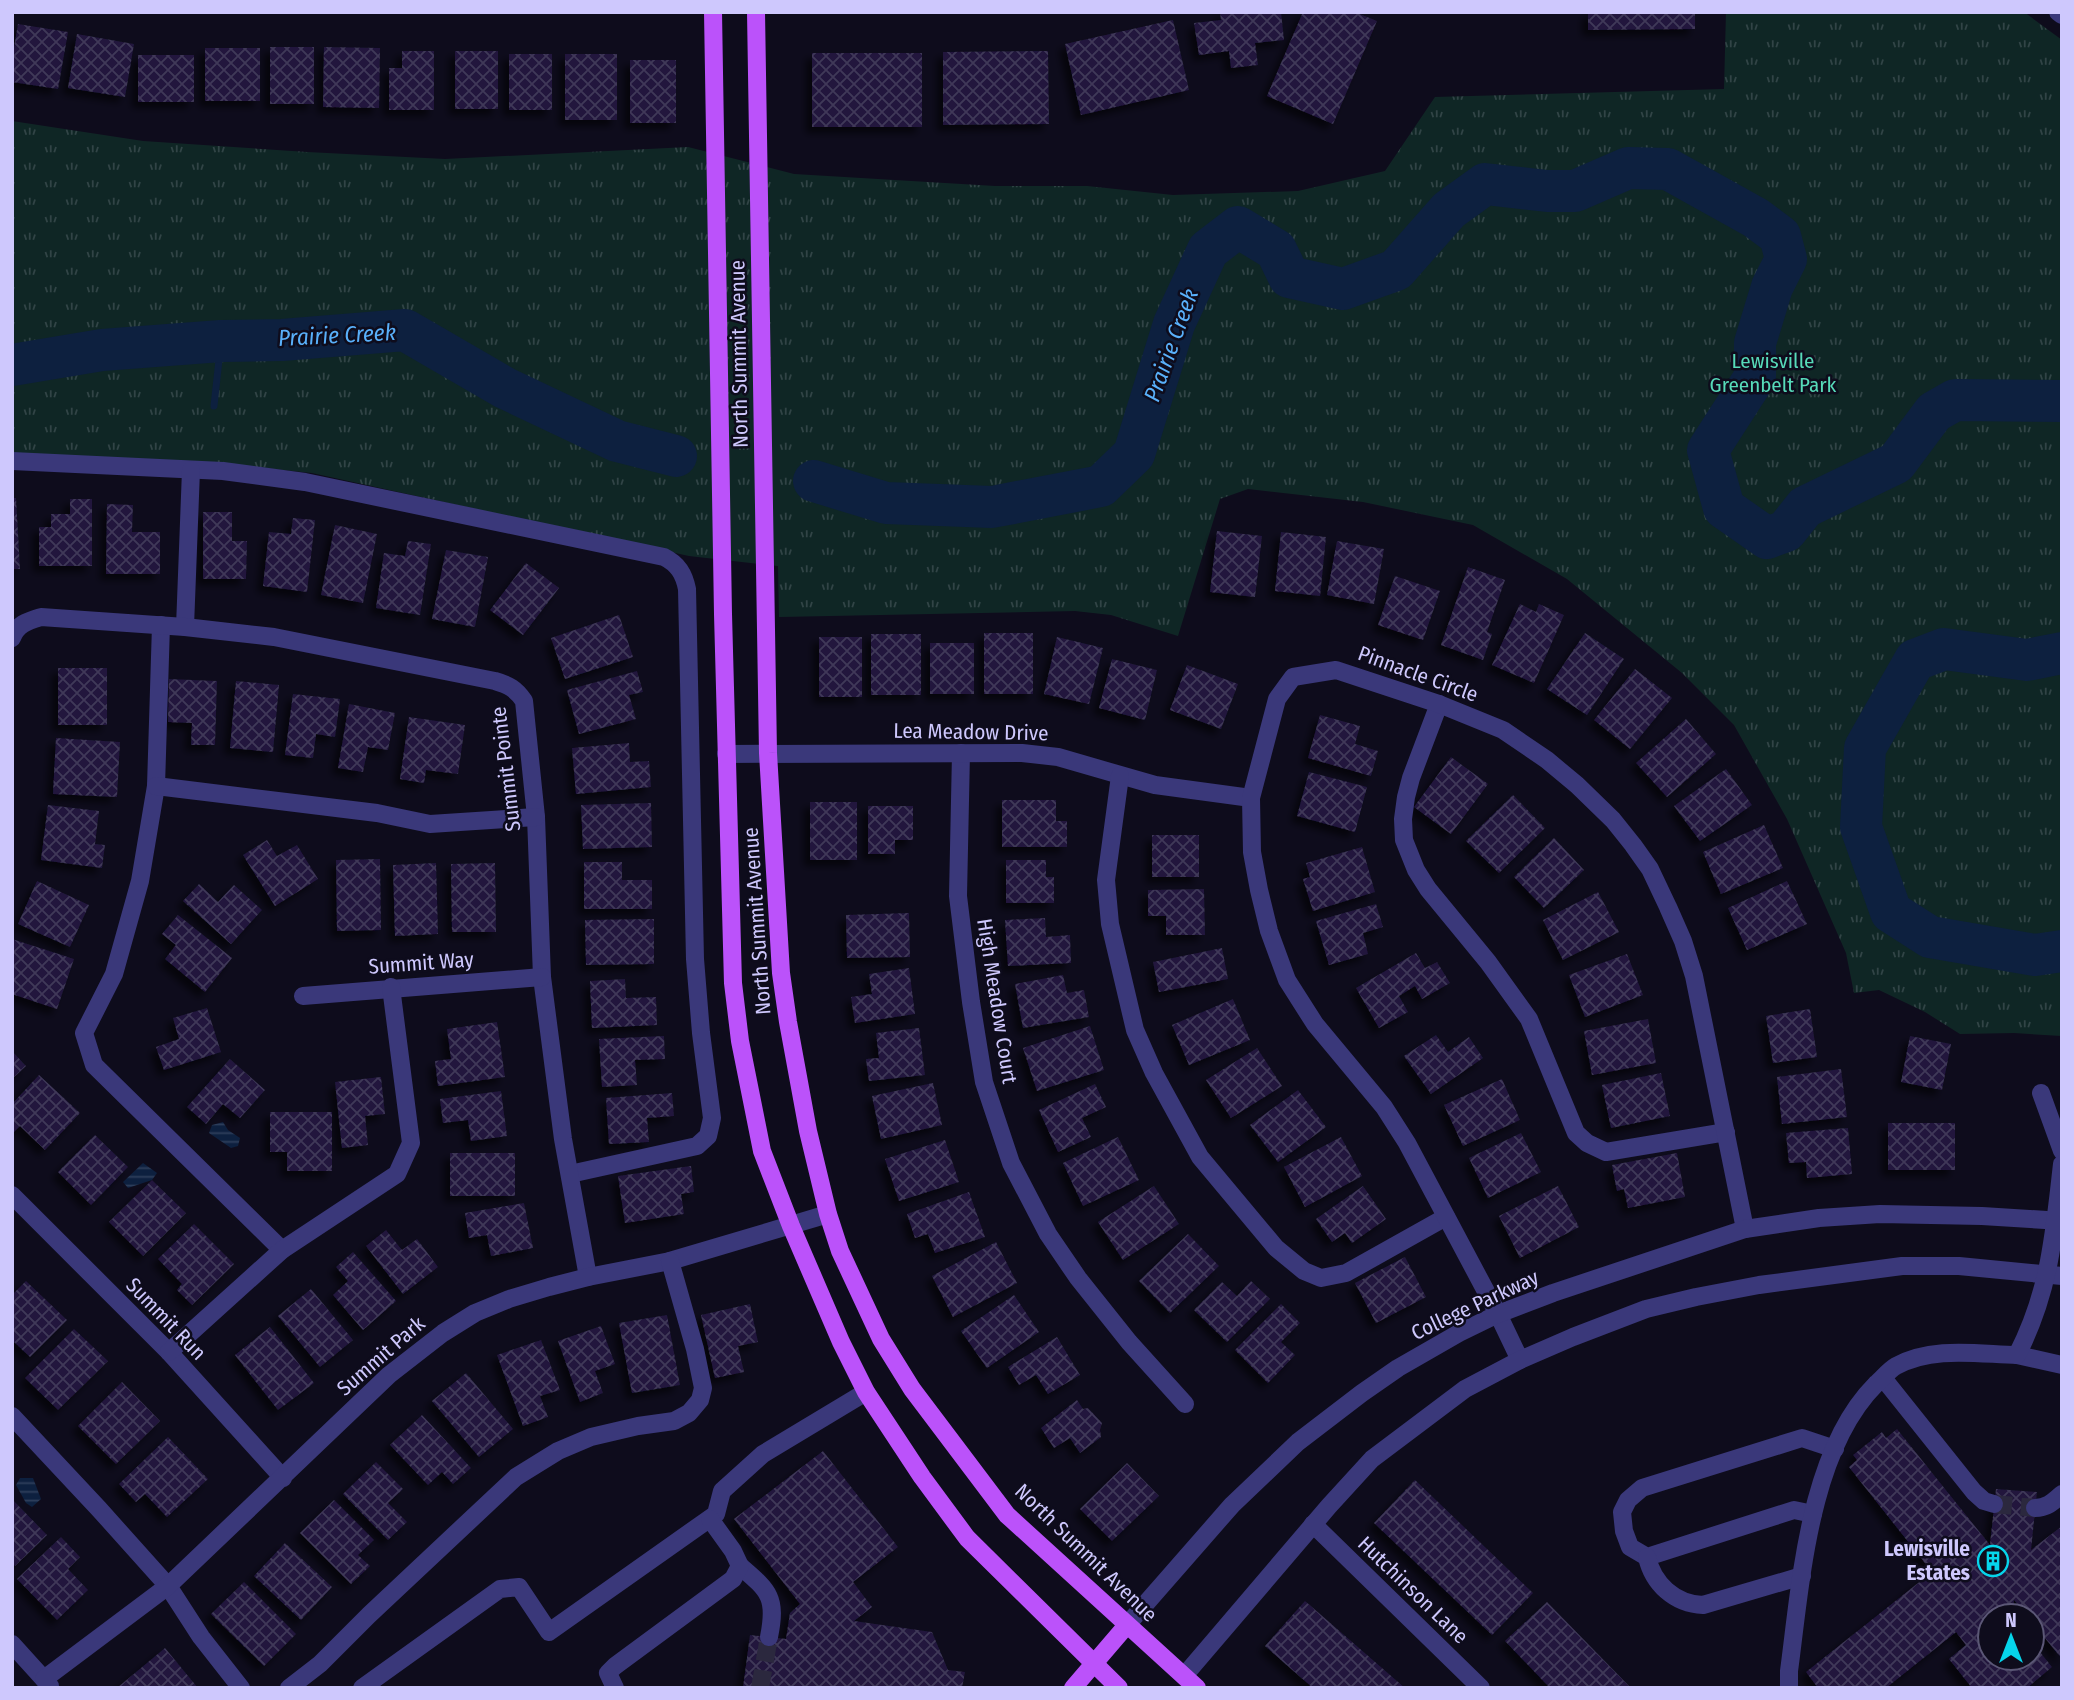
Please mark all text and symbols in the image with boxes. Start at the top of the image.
street label: North Summit Avenue [724,260,754,448]
water label: Prairie Creek [1138,285,1204,405]
water label: Prairie Creek [277,318,397,352]
park label: Lewisville Greenbelt Park [1710,348,1837,398]
street label: Pinnacle Circle [1354,640,1482,708]
street label: Summit Pointe [485,705,527,833]
street label: Lea Meadow Drive [893,718,1049,746]
street label: North Summit Avenue [737,826,777,1016]
street label: High Meadow Court [971,917,1023,1086]
street label: Summit Way [368,946,475,980]
street label: College Parkway [1407,1264,1543,1346]
street label: Summit Run [120,1272,212,1366]
street label: Summit Park [332,1311,430,1401]
street label: North Summit Avenue [1009,1478,1163,1628]
street label: Hutchinson Lane [1352,1531,1474,1649]
place label: Lewisville Estates [1884,1536,1970,1586]
building icon: Lewisville Estates [1976,1544,2010,1578]
north arrow [1976,1602,2046,1672]
text: N [2005,1609,2017,1632]

